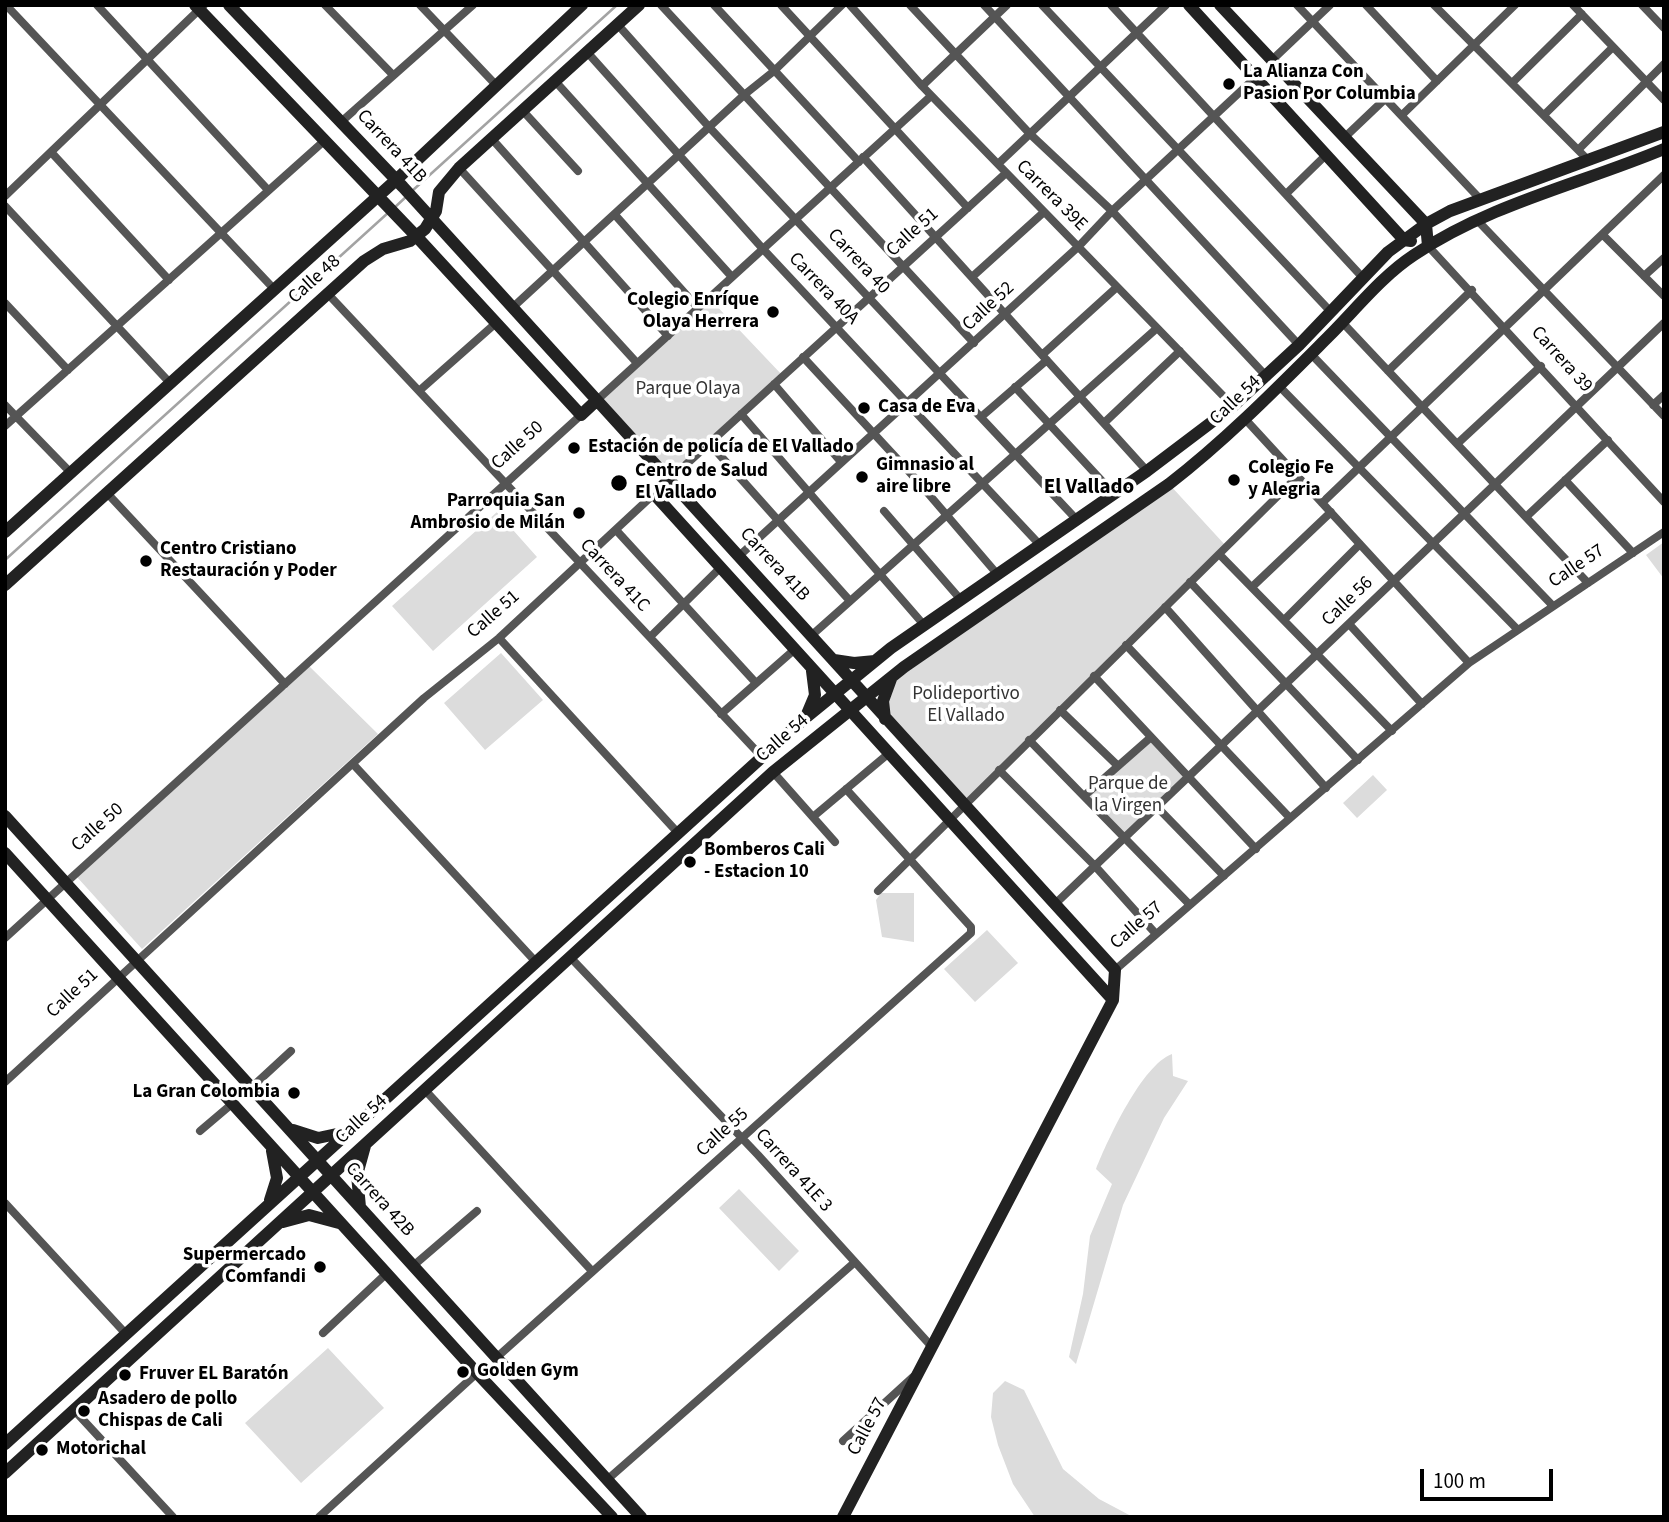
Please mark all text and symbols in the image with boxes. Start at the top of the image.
place label: La Alianza Con Pasion Por Columbia [1243,62,1416,106]
marker: La Alianza Con Pasion Por Columbia [1221,76,1237,92]
street label: Carrera 41B [351,105,431,189]
street label: Carrera 39E [1011,156,1091,236]
street label: Calle 51 [882,204,944,262]
street label: Carrera 40 [822,225,894,299]
street label: Carrera 40A [783,248,863,330]
street label: Calle 48 [284,251,346,309]
street label: Calle 52 [958,277,1020,337]
place label: Colegio Enríque Olaya Herrera [627,290,759,334]
marker: Colegio Enríque Olaya Herrera [765,304,781,320]
street label: Carrera 39 [1525,322,1597,398]
street label: Calle 54 [1206,371,1266,431]
park label: Parque Olaya [635,379,741,401]
place label: Casa de Eva [878,397,976,419]
marker: Casa de Eva [856,400,872,416]
street label: Calle 50 [487,417,549,475]
place label: Estación de policía de El Vallado [588,437,854,459]
marker: Estación de policía de El Vallado [566,440,582,456]
place label: Gimnasio al aire libre [876,455,974,499]
place label: Colegio Fe y Alegria [1248,458,1334,502]
place label: Centro de Salud El Vallado [635,461,768,505]
marker: Gimnasio al aire libre [854,469,870,485]
marker: Colegio Fe y Alegria [1226,472,1242,488]
marker: Centro de Salud El Vallado [609,473,629,493]
district label: El Vallado [1044,475,1134,501]
place label: Parroquia San Ambrosio de Milán [411,491,565,535]
marker: Parroquia San Ambrosio de Milán [571,505,587,521]
street label: Carrera 41B [734,523,814,607]
street label: Carrera 41C [574,535,654,617]
place label: Centro Cristiano Restauración y Poder [160,539,337,583]
street label: Calle 57 [1545,540,1609,594]
marker: Centro Cristiano Restauración y Poder [138,553,154,569]
street label: Calle 56 [1318,572,1378,632]
street label: Calle 51 [463,586,525,644]
park label: Polideportivo El Vallado [912,684,1020,728]
street label: Calle 54 [752,710,814,768]
park label: Parque de la Virgen [1088,774,1168,818]
street label: Calle 50 [67,799,129,857]
place label: Bomberos Cali - Estacion 10 [704,840,825,884]
marker: Bomberos Cali - Estacion 10 [682,854,698,870]
street label: Calle 57 [1106,897,1168,955]
street label: Calle 51 [42,964,104,1024]
place label: La Gran Colombia [133,1082,280,1104]
marker: La Gran Colombia [286,1085,302,1101]
street label: Calle 54 [331,1090,393,1150]
street label: Calle 55 [692,1104,754,1162]
street label: Carrera 41E 3 [750,1125,836,1217]
street label: Carrera 42B [340,1158,418,1242]
place label: Supermercado Comfandi [183,1245,306,1289]
marker: Supermercado Comfandi [312,1259,328,1275]
place label: Golden Gym [477,1361,579,1383]
place label: Fruver EL Baratón [139,1364,289,1386]
marker: Golden Gym [455,1364,471,1380]
marker: Fruver EL Baratón [117,1367,133,1383]
place label: Asadero de pollo Chispas de Cali [98,1389,237,1433]
street label: Calle 57 [843,1394,893,1460]
marker: Asadero de pollo Chispas de Cali [76,1403,92,1419]
place label: Motorichal [56,1439,146,1461]
marker: Motorichal [34,1442,50,1458]
scale bar [1424,1456,1557,1500]
text: 100 m [1433,1466,1486,1496]

